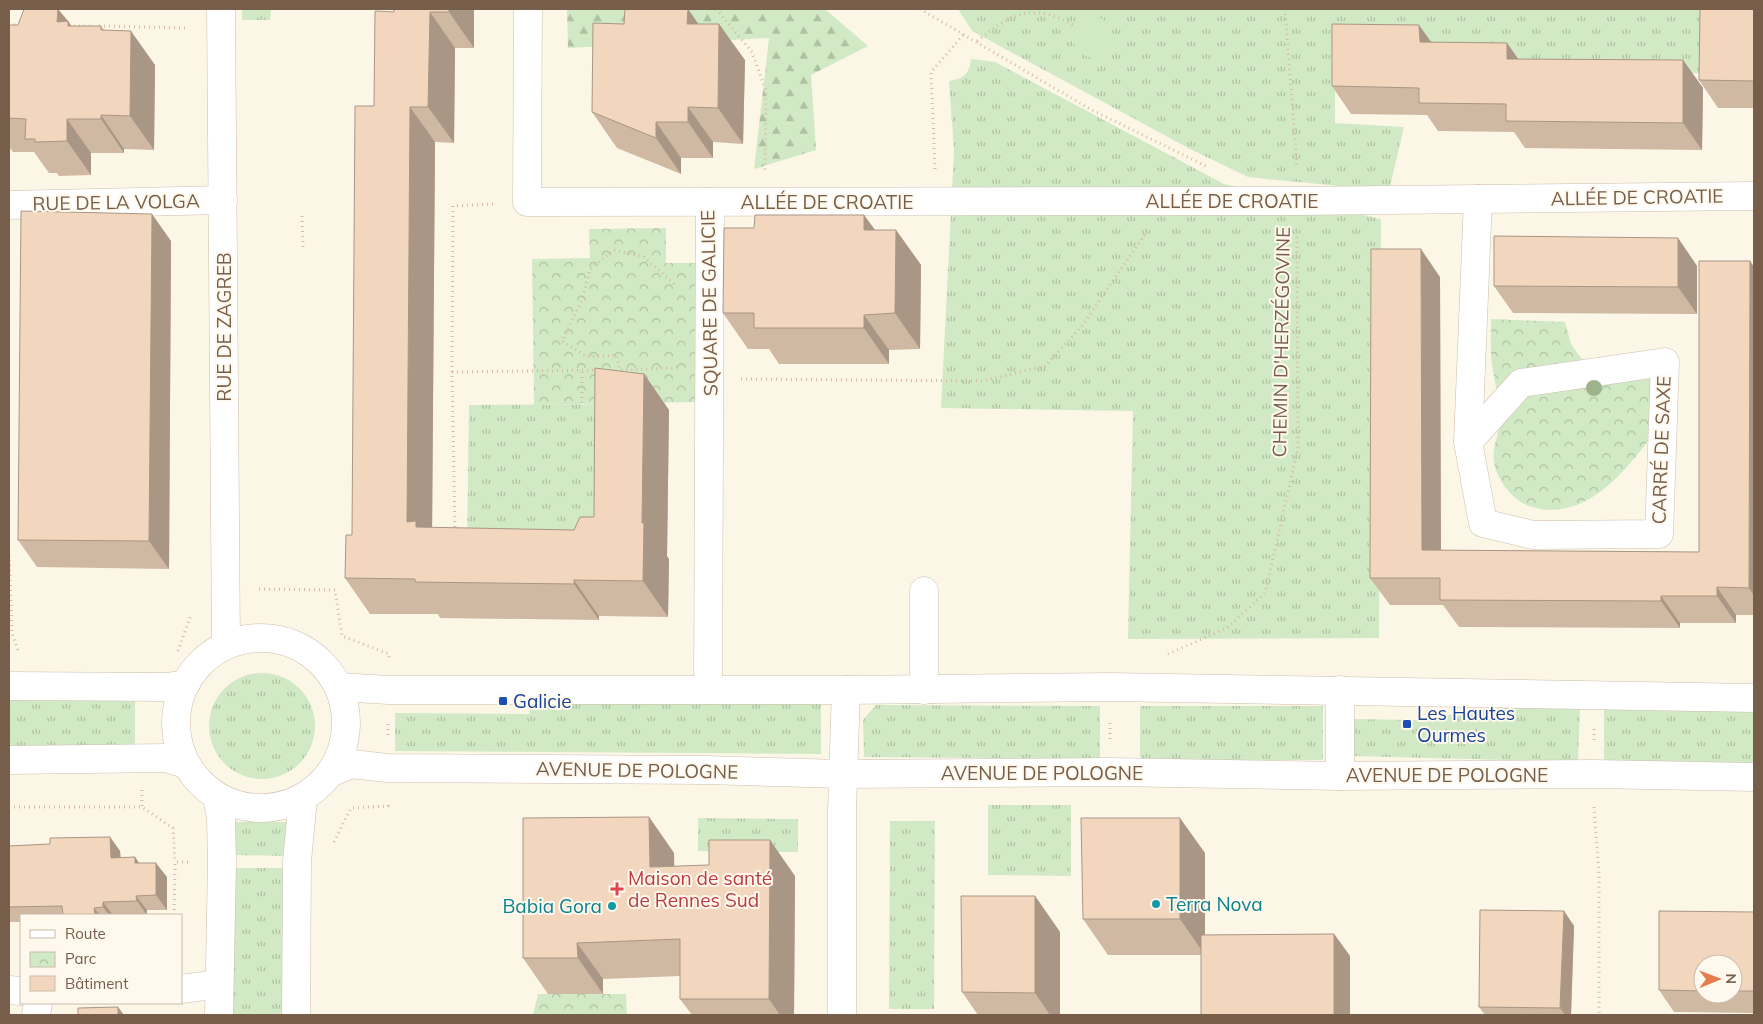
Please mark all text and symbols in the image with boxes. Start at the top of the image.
street label: ALLÉE DE CROATIE [1550,183,1724,211]
street label: RUE DE LA VOLGA [32,189,200,215]
street label: ALLÉE DE CROATIE [1146,189,1318,213]
street label: ALLÉE DE CROATIE [741,190,913,214]
street label: SQUARE DE GALICIE [695,210,723,396]
street label: CHEMIN D'HERZÉGOVINE [1267,227,1295,457]
street label: RUE DE ZAGREB [212,252,236,402]
street label: CARRÉ DE SAXE [1646,375,1676,525]
place label: Galicie [513,689,572,713]
marker: Galicie [497,695,509,707]
place label: Les Hautes Ourmes [1417,701,1515,747]
marker: Les Hautes Ourmes [1401,718,1413,730]
street label: AVENUE DE POLOGNE [536,756,738,784]
street label: AVENUE DE POLOGNE [941,761,1143,785]
street label: AVENUE DE POLOGNE [1346,763,1548,787]
place label: Maison de santé de Rennes Sud [628,866,772,912]
marker: Maison de santé de Rennes Sud [610,882,624,896]
place label: Terra Nova [1166,892,1263,916]
place label: Babia Gora [502,894,602,918]
marker: Terra Nova [1150,898,1162,910]
marker: Babia Gora [606,900,618,912]
legend [20,914,182,1004]
text: Route [65,924,106,943]
text: Parc [65,949,96,968]
north arrow [1693,954,1743,1004]
text: N [1722,973,1740,984]
text: Bâtiment [65,974,128,993]

